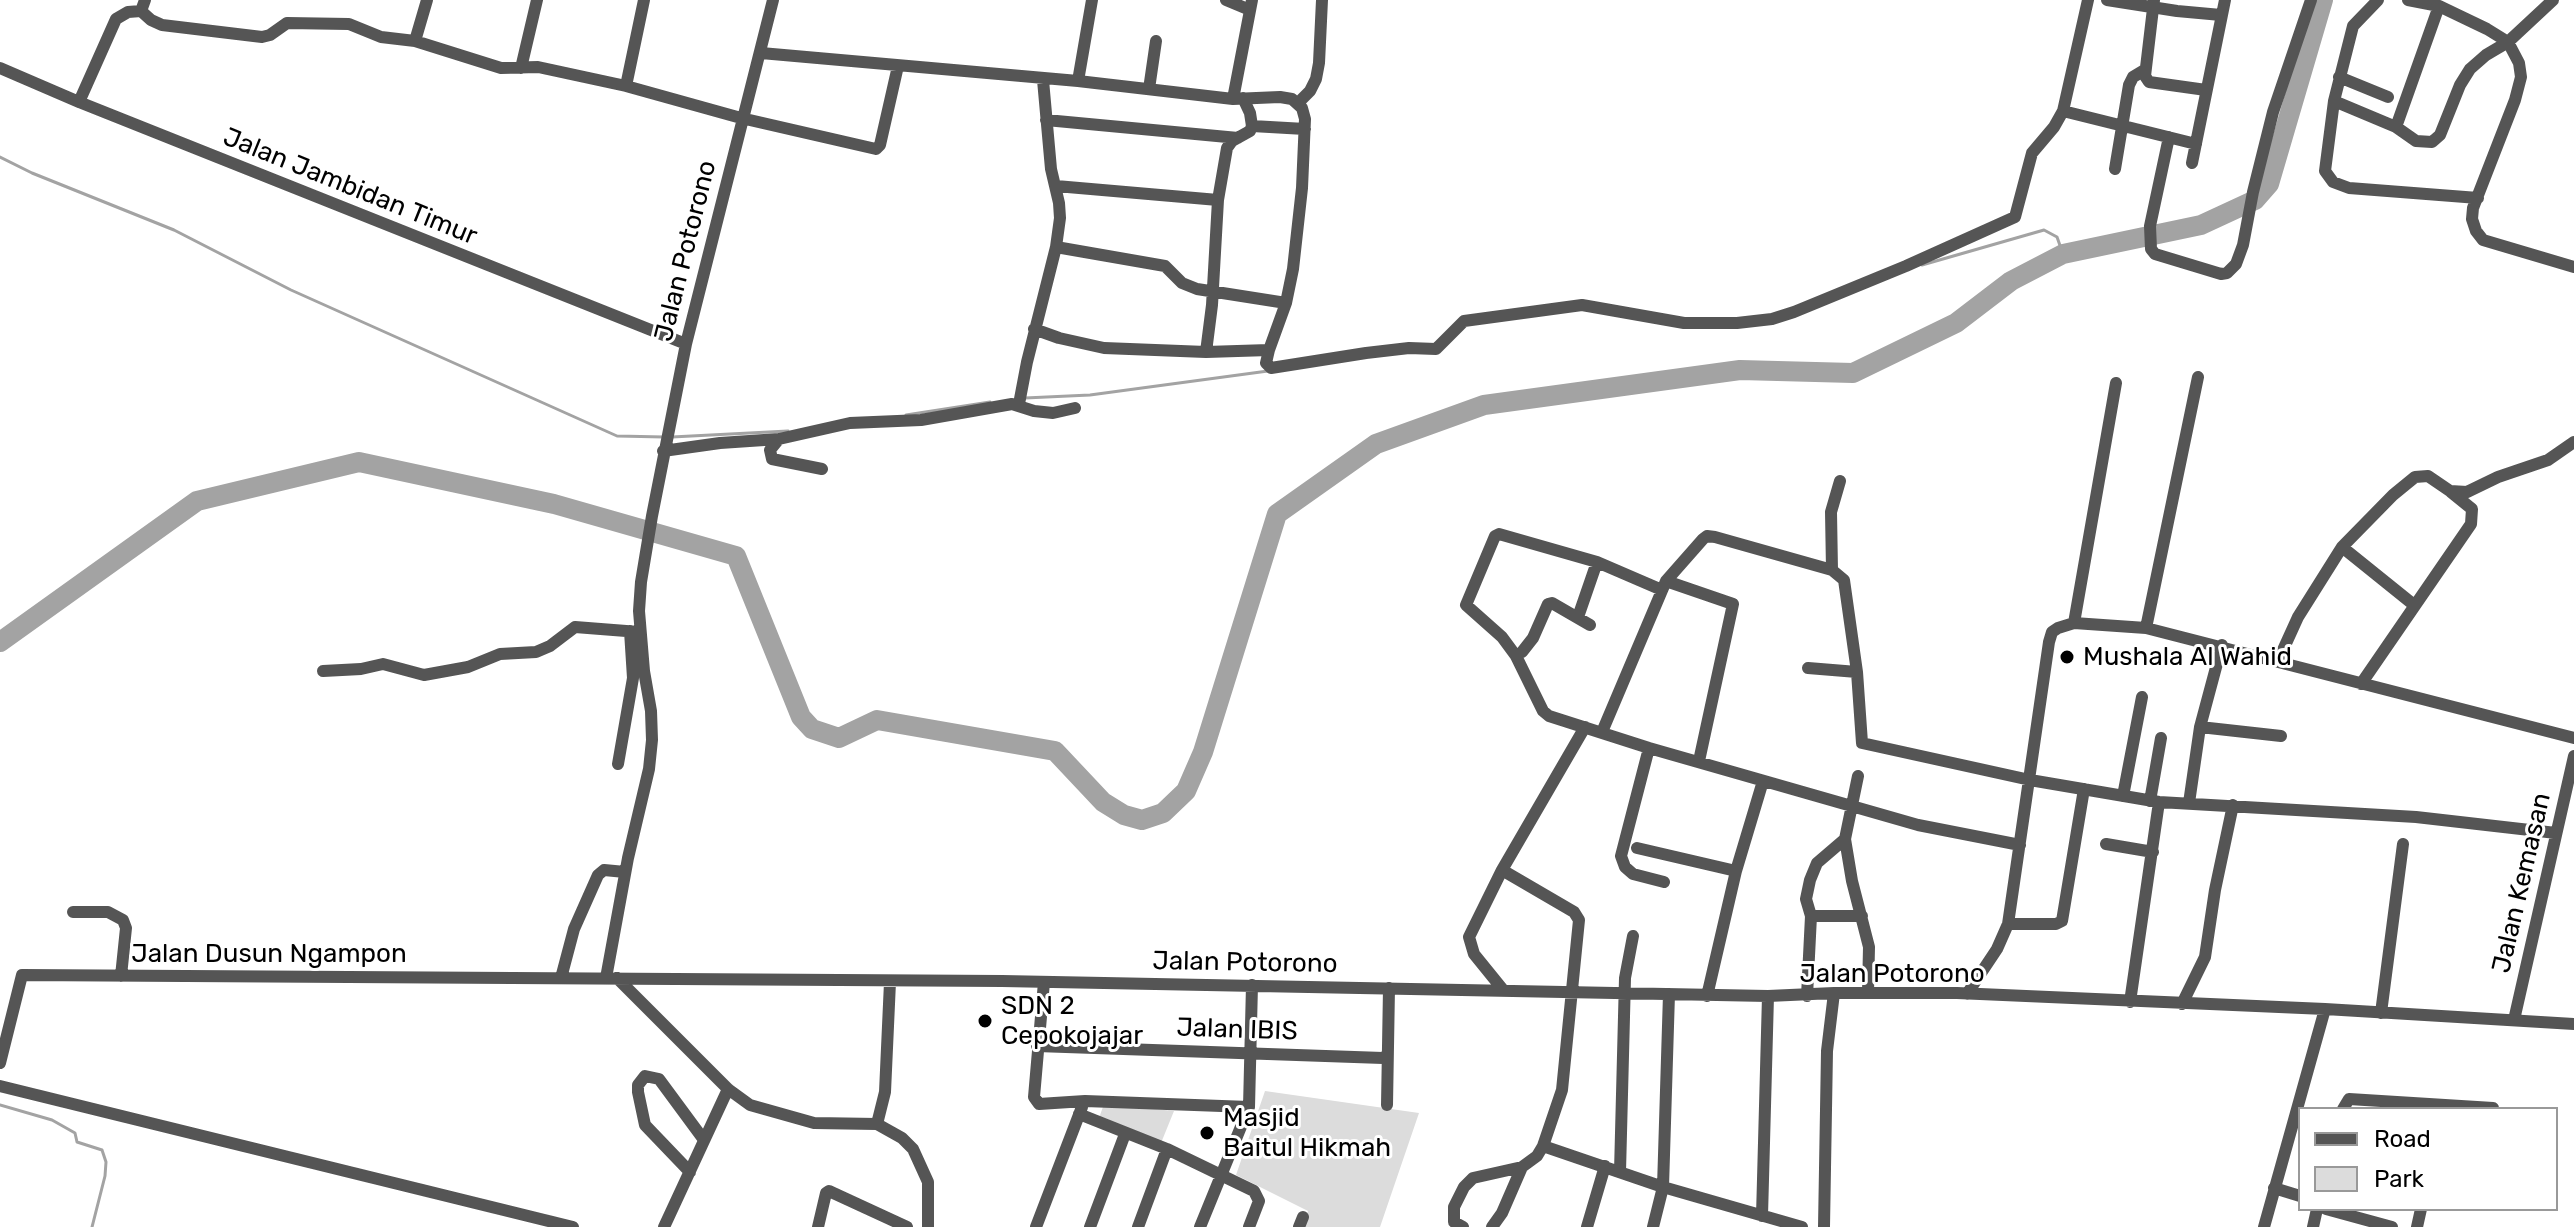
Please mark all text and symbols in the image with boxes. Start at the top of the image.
street label: Jalan Jambidan Timur [219,122,481,252]
street label: Jalan Potorono [648,157,724,345]
place label: Mushala Al Wahid [2083,641,2292,673]
marker: Mushala Al Wahid [2058,648,2076,666]
street label: Jalan Kemasan [2486,790,2558,976]
street label: Jalan Dusun Ngampon [131,938,407,970]
street label: Jalan Potorono [1152,946,1338,980]
street label: Jalan Potorono [1799,958,1985,990]
place label: SDN 2 Cepokojajar [1001,990,1143,1052]
marker: SDN 2 Cepokojajar [976,1012,994,1030]
street label: Jalan IBIS [1176,1012,1298,1048]
place label: Masjid Baitul Hikmah [1223,1102,1391,1164]
legend [2298,1107,2558,1211]
marker: Masjid Baitul Hikmah [1198,1124,1216,1142]
text: Road [2374,1125,2431,1153]
text: Park [2374,1165,2424,1193]

